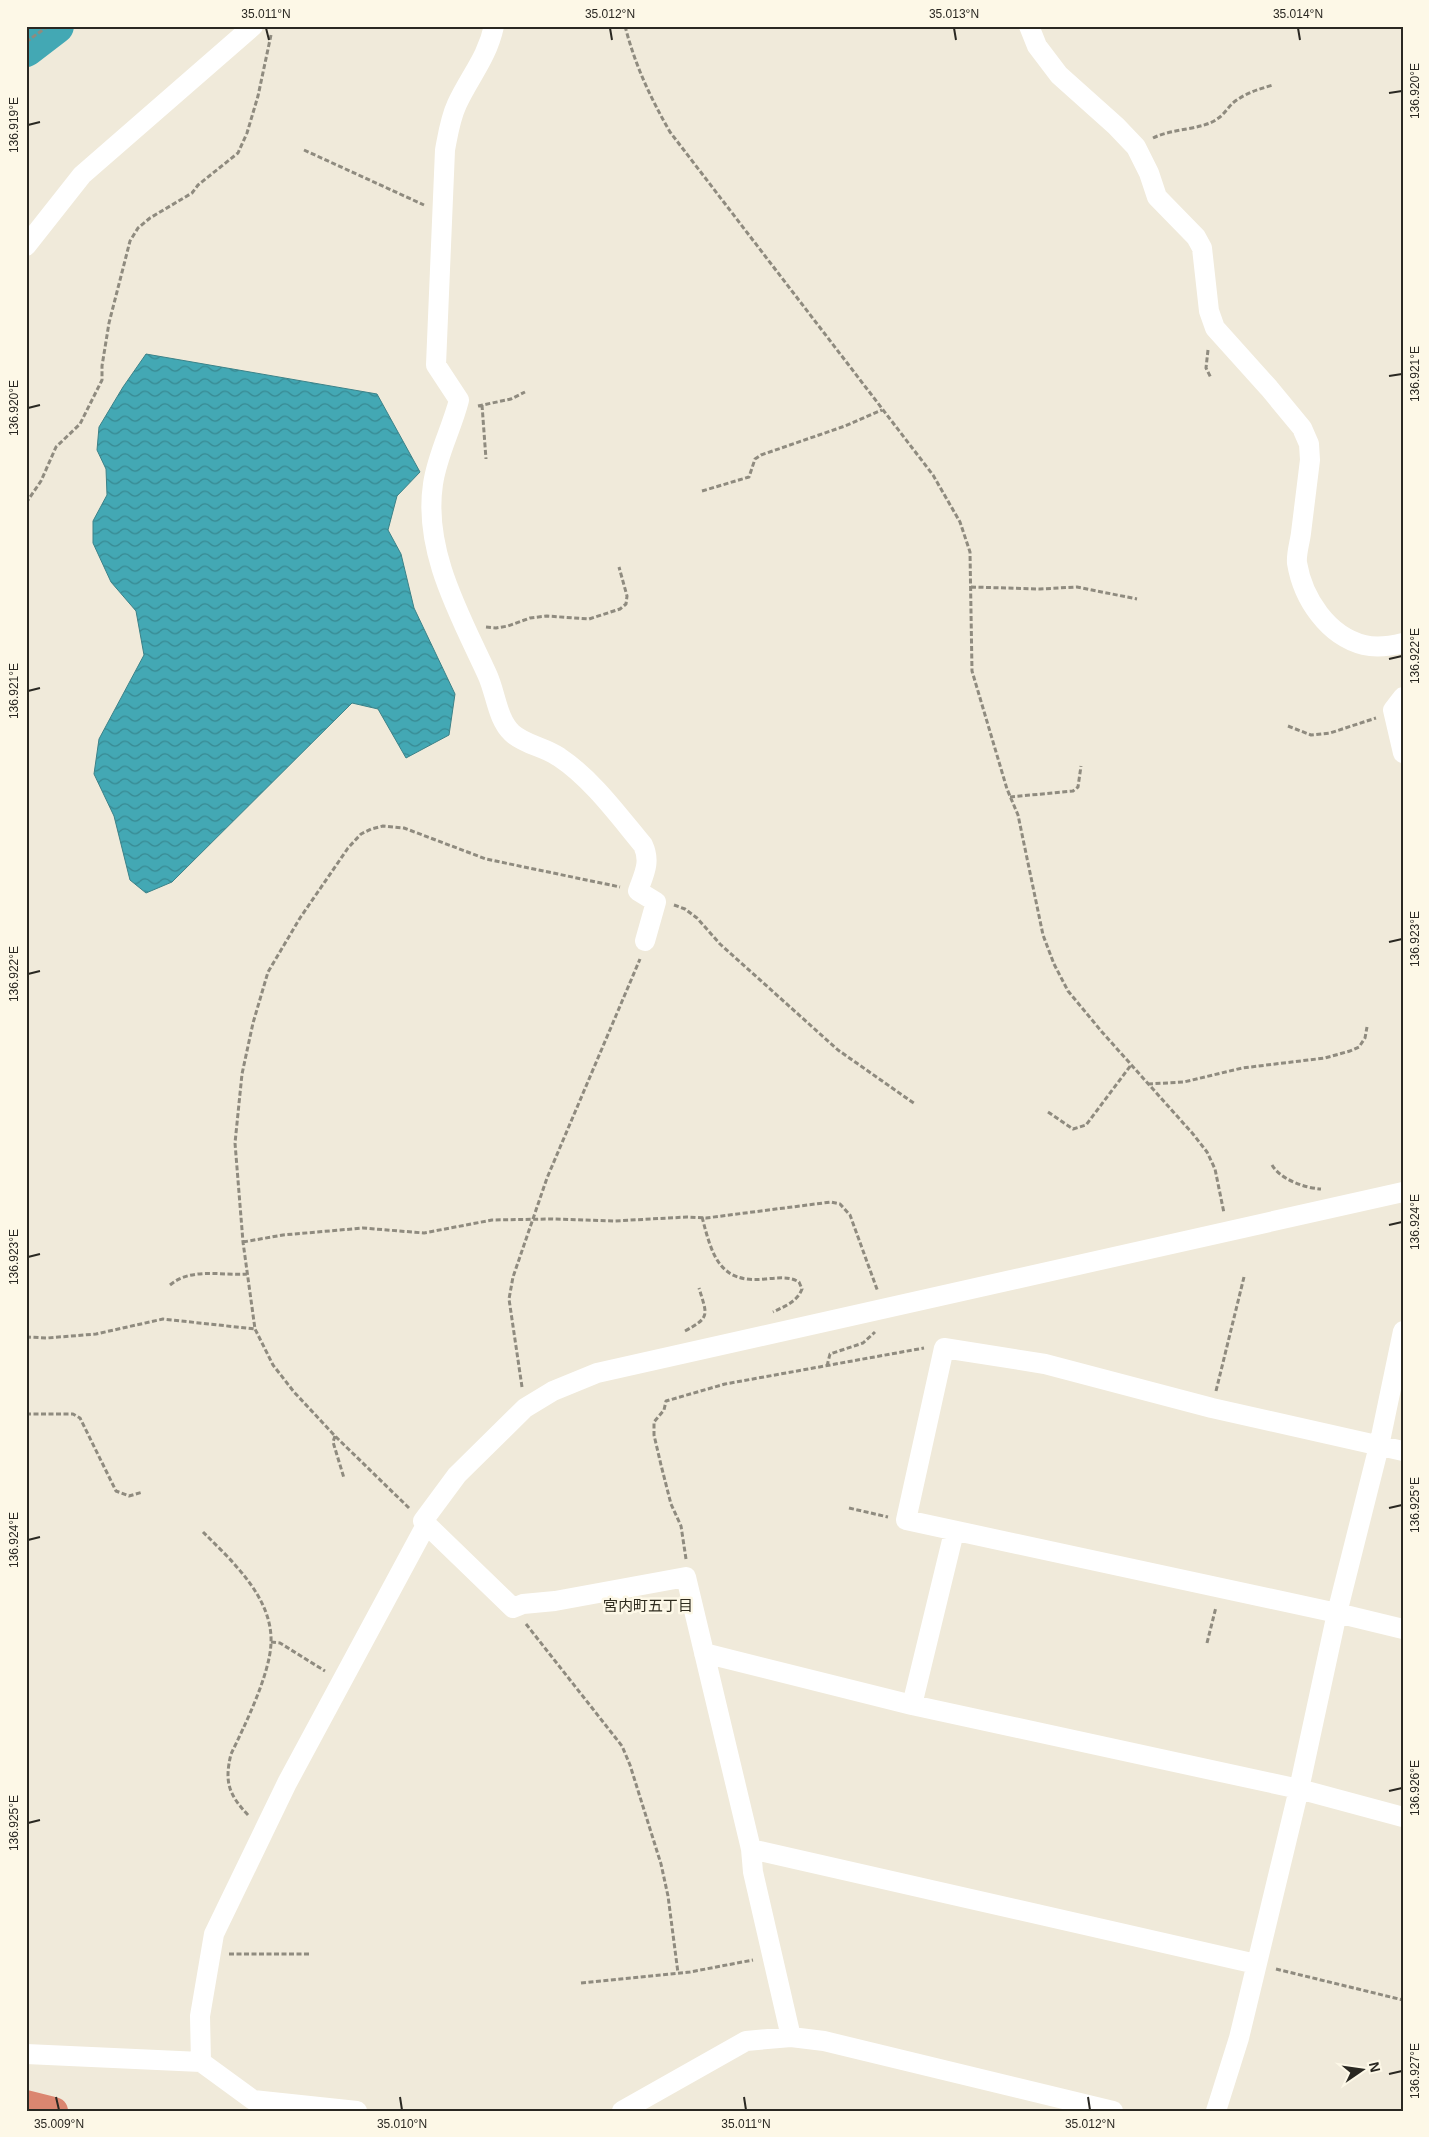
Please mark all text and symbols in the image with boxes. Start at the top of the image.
text: 35.011°N [241,7,291,21]
text: 35.012°N [585,7,635,21]
text: 35.013°N [929,7,979,21]
text: 35.014°N [1273,7,1323,21]
text: 136.920°E [1408,63,1422,119]
text: 136.919°E [7,97,21,153]
text: 136.921°E [1408,346,1422,402]
text: 136.920°E [7,380,21,436]
text: 136.922°E [1408,628,1422,684]
text: 136.921°E [7,663,21,719]
text: 136.923°E [1408,911,1422,967]
text: 136.922°E [7,946,21,1002]
text: 136.924°E [1408,1194,1422,1250]
text: 136.923°E [7,1229,21,1285]
text: 136.925°E [1408,1477,1422,1533]
text: 136.924°E [7,1512,21,1568]
district label: 宮内町五丁目 [603,1597,693,1614]
text: 136.926°E [1408,1760,1422,1816]
text: 136.925°E [7,1795,21,1851]
text: 136.927°E [1408,2043,1422,2099]
north arrow [1336,2044,1386,2094]
text: N [1366,2060,1384,2074]
text: 35.009°N [34,2117,84,2131]
text: 35.010°N [377,2117,427,2131]
text: 35.011°N [721,2117,771,2131]
text: 35.012°N [1065,2117,1115,2131]

